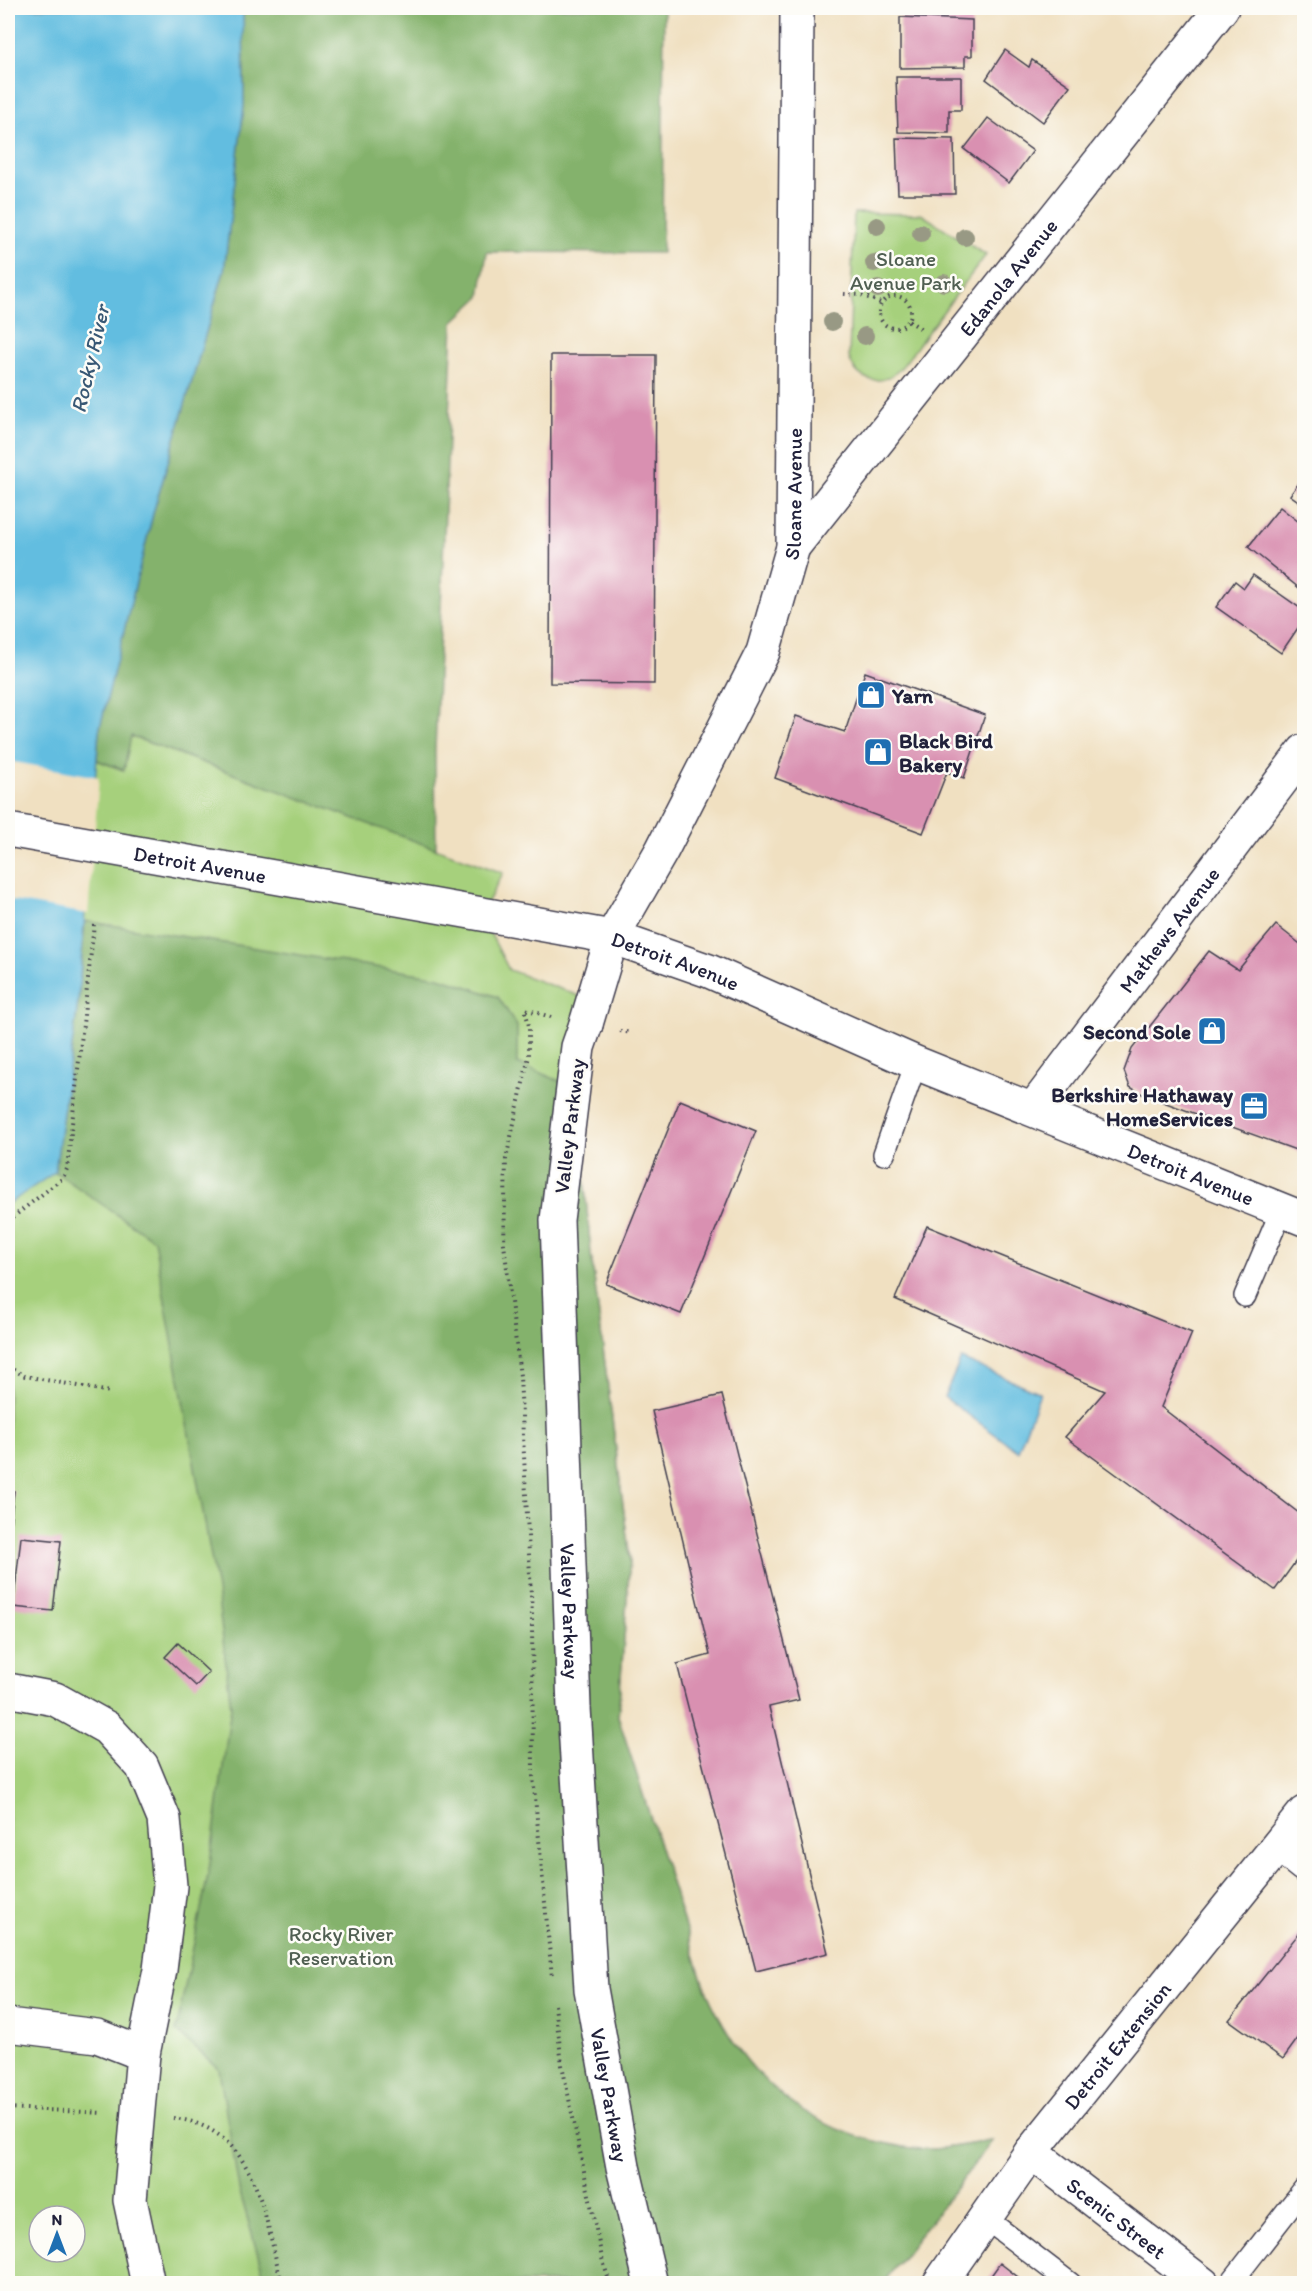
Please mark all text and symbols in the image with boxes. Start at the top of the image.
street label: Edanola Avenue [953,213,1062,341]
park label: Sloane Avenue Park [850,246,962,295]
water label: Rocky River [65,300,116,415]
street label: Sloane Avenue [778,428,806,562]
shop icon: Yarn [855,679,887,711]
place label: Yarn [891,683,934,708]
place label: Black Bird Bakery [899,728,994,778]
shop icon: Black Bird Bakery [862,736,894,768]
street label: Detroit Avenue [132,840,268,888]
street label: Mathews Avenue [1113,862,1224,997]
street label: Detroit Avenue [608,925,743,995]
shop icon: Second Sole [1196,1015,1228,1047]
place label: Second Sole [1083,1019,1191,1044]
street label: Valley Parkway [548,1057,590,1195]
place label: Berkshire Hathaway HomeServices [1051,1082,1234,1131]
office icon: Berkshire Hathaway HomeServices [1238,1090,1270,1122]
street label: Detroit Avenue [1124,1137,1258,1210]
street label: Valley Parkway [556,1543,585,1680]
park label: Rocky River Reservation [288,1921,394,1970]
street label: Detroit Extension [1058,1976,1176,2114]
street label: Valley Parkway [586,2026,634,2164]
street label: Scenic Street [1062,2172,1171,2264]
north arrow [27,2204,87,2264]
text: N [52,2210,62,2229]

